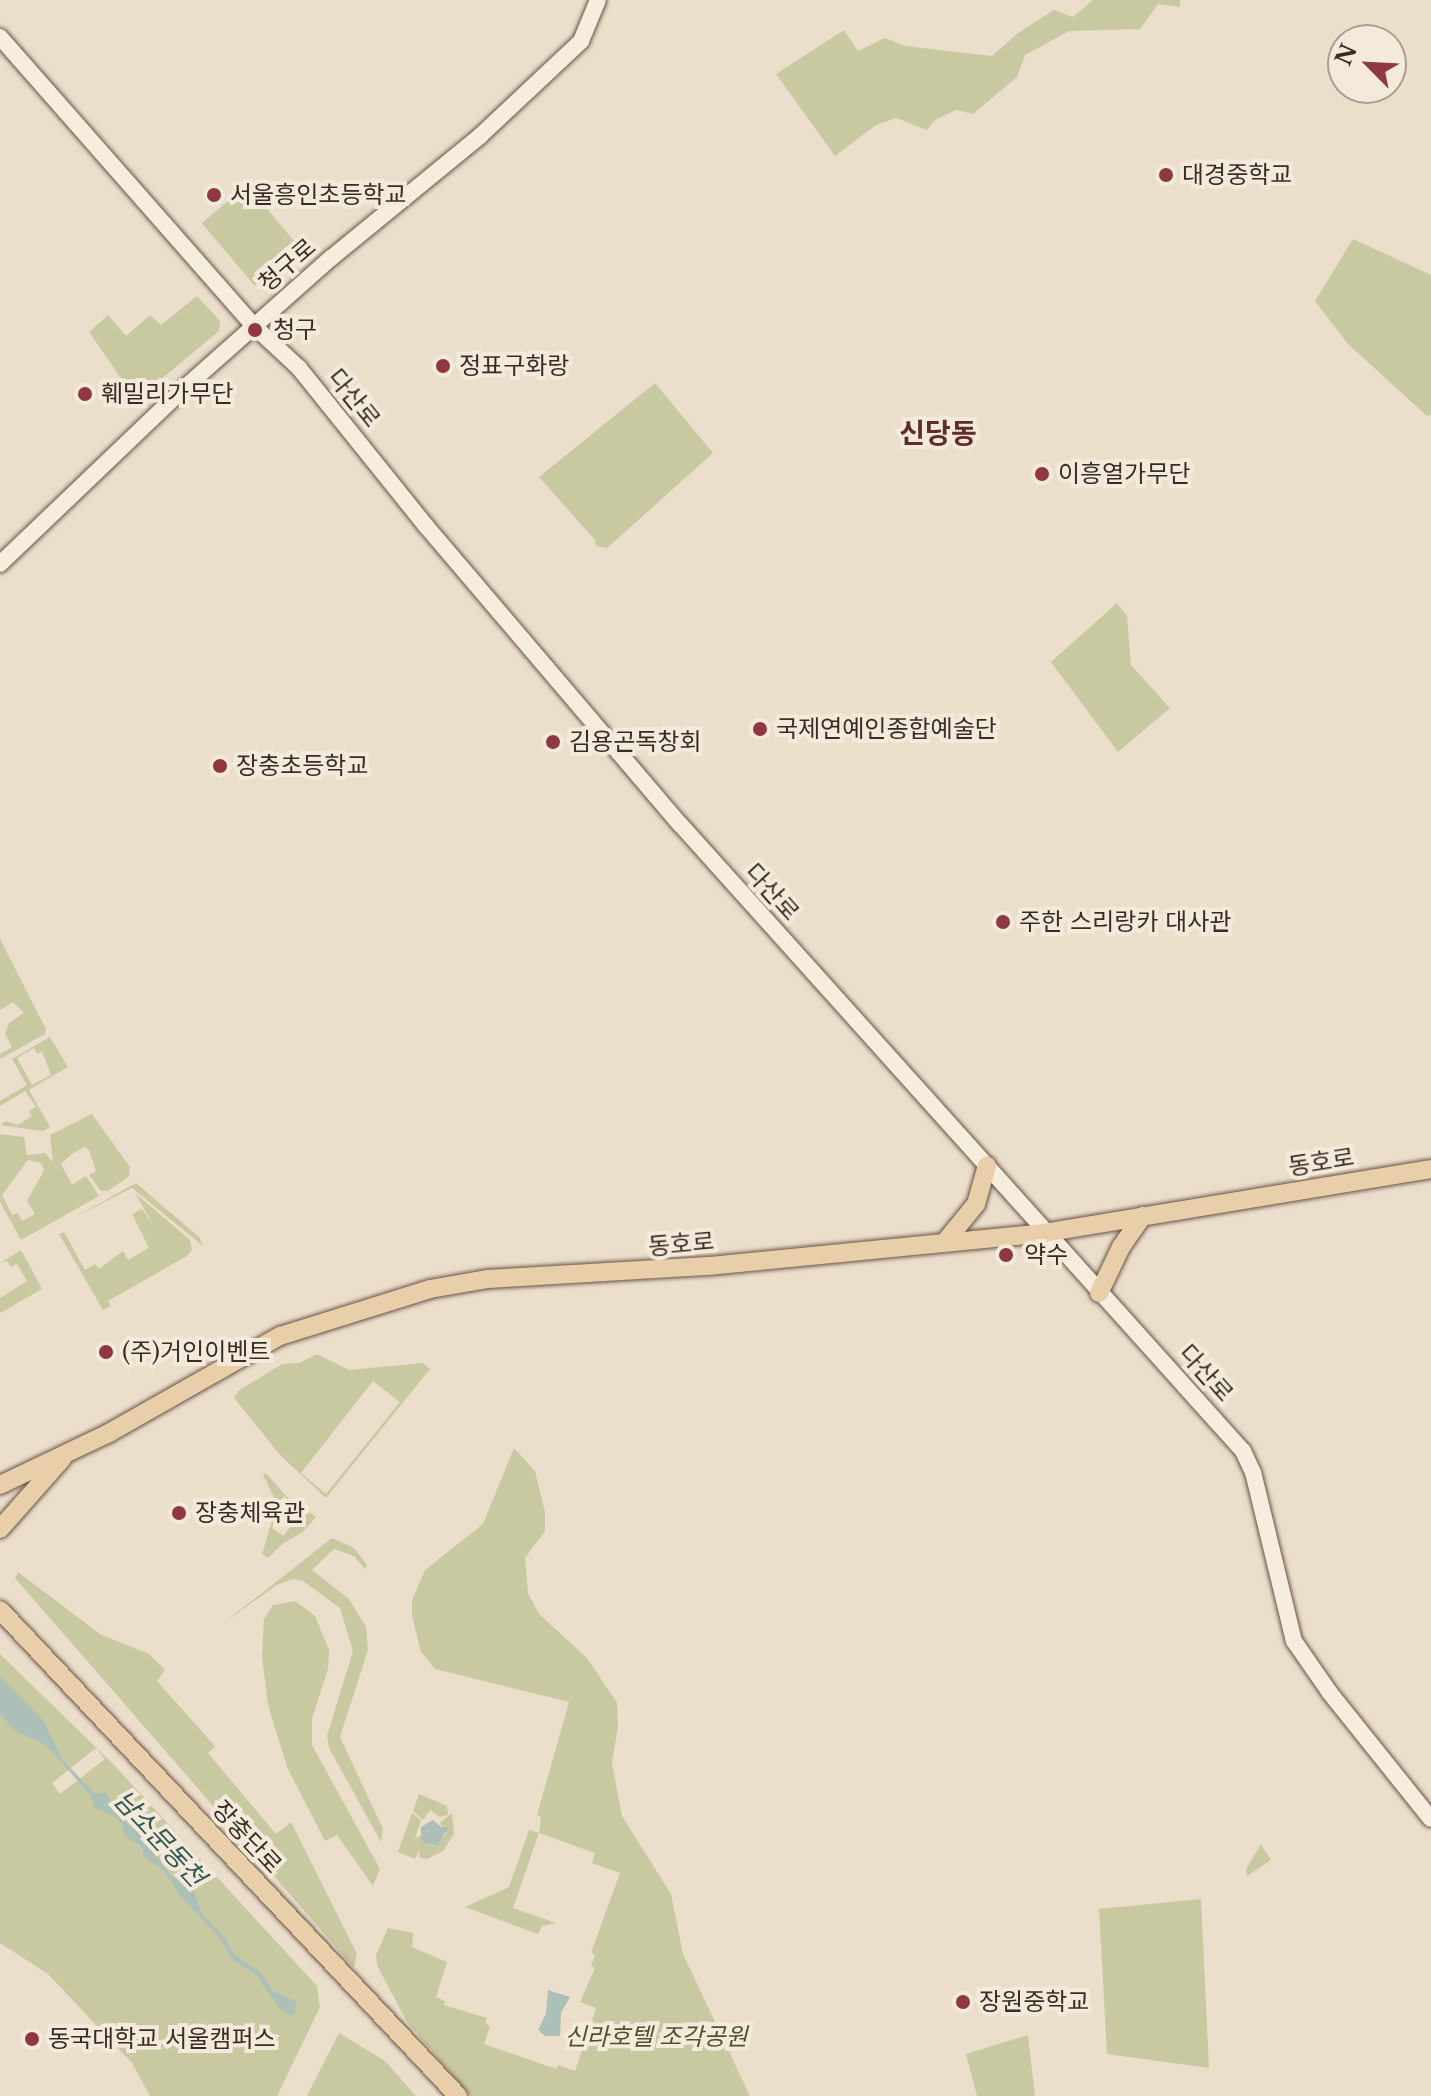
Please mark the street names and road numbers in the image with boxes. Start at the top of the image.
street label: 청구로 [253,232,321,298]
street label: 다산로 [322,363,386,433]
street label: 다산로 [739,858,805,926]
street label: 동호로 [1286,1143,1356,1181]
street label: 동호로 [647,1227,715,1261]
street label: 다산로 [1173,1339,1239,1407]
street label: 장충단로 [206,1795,288,1879]

